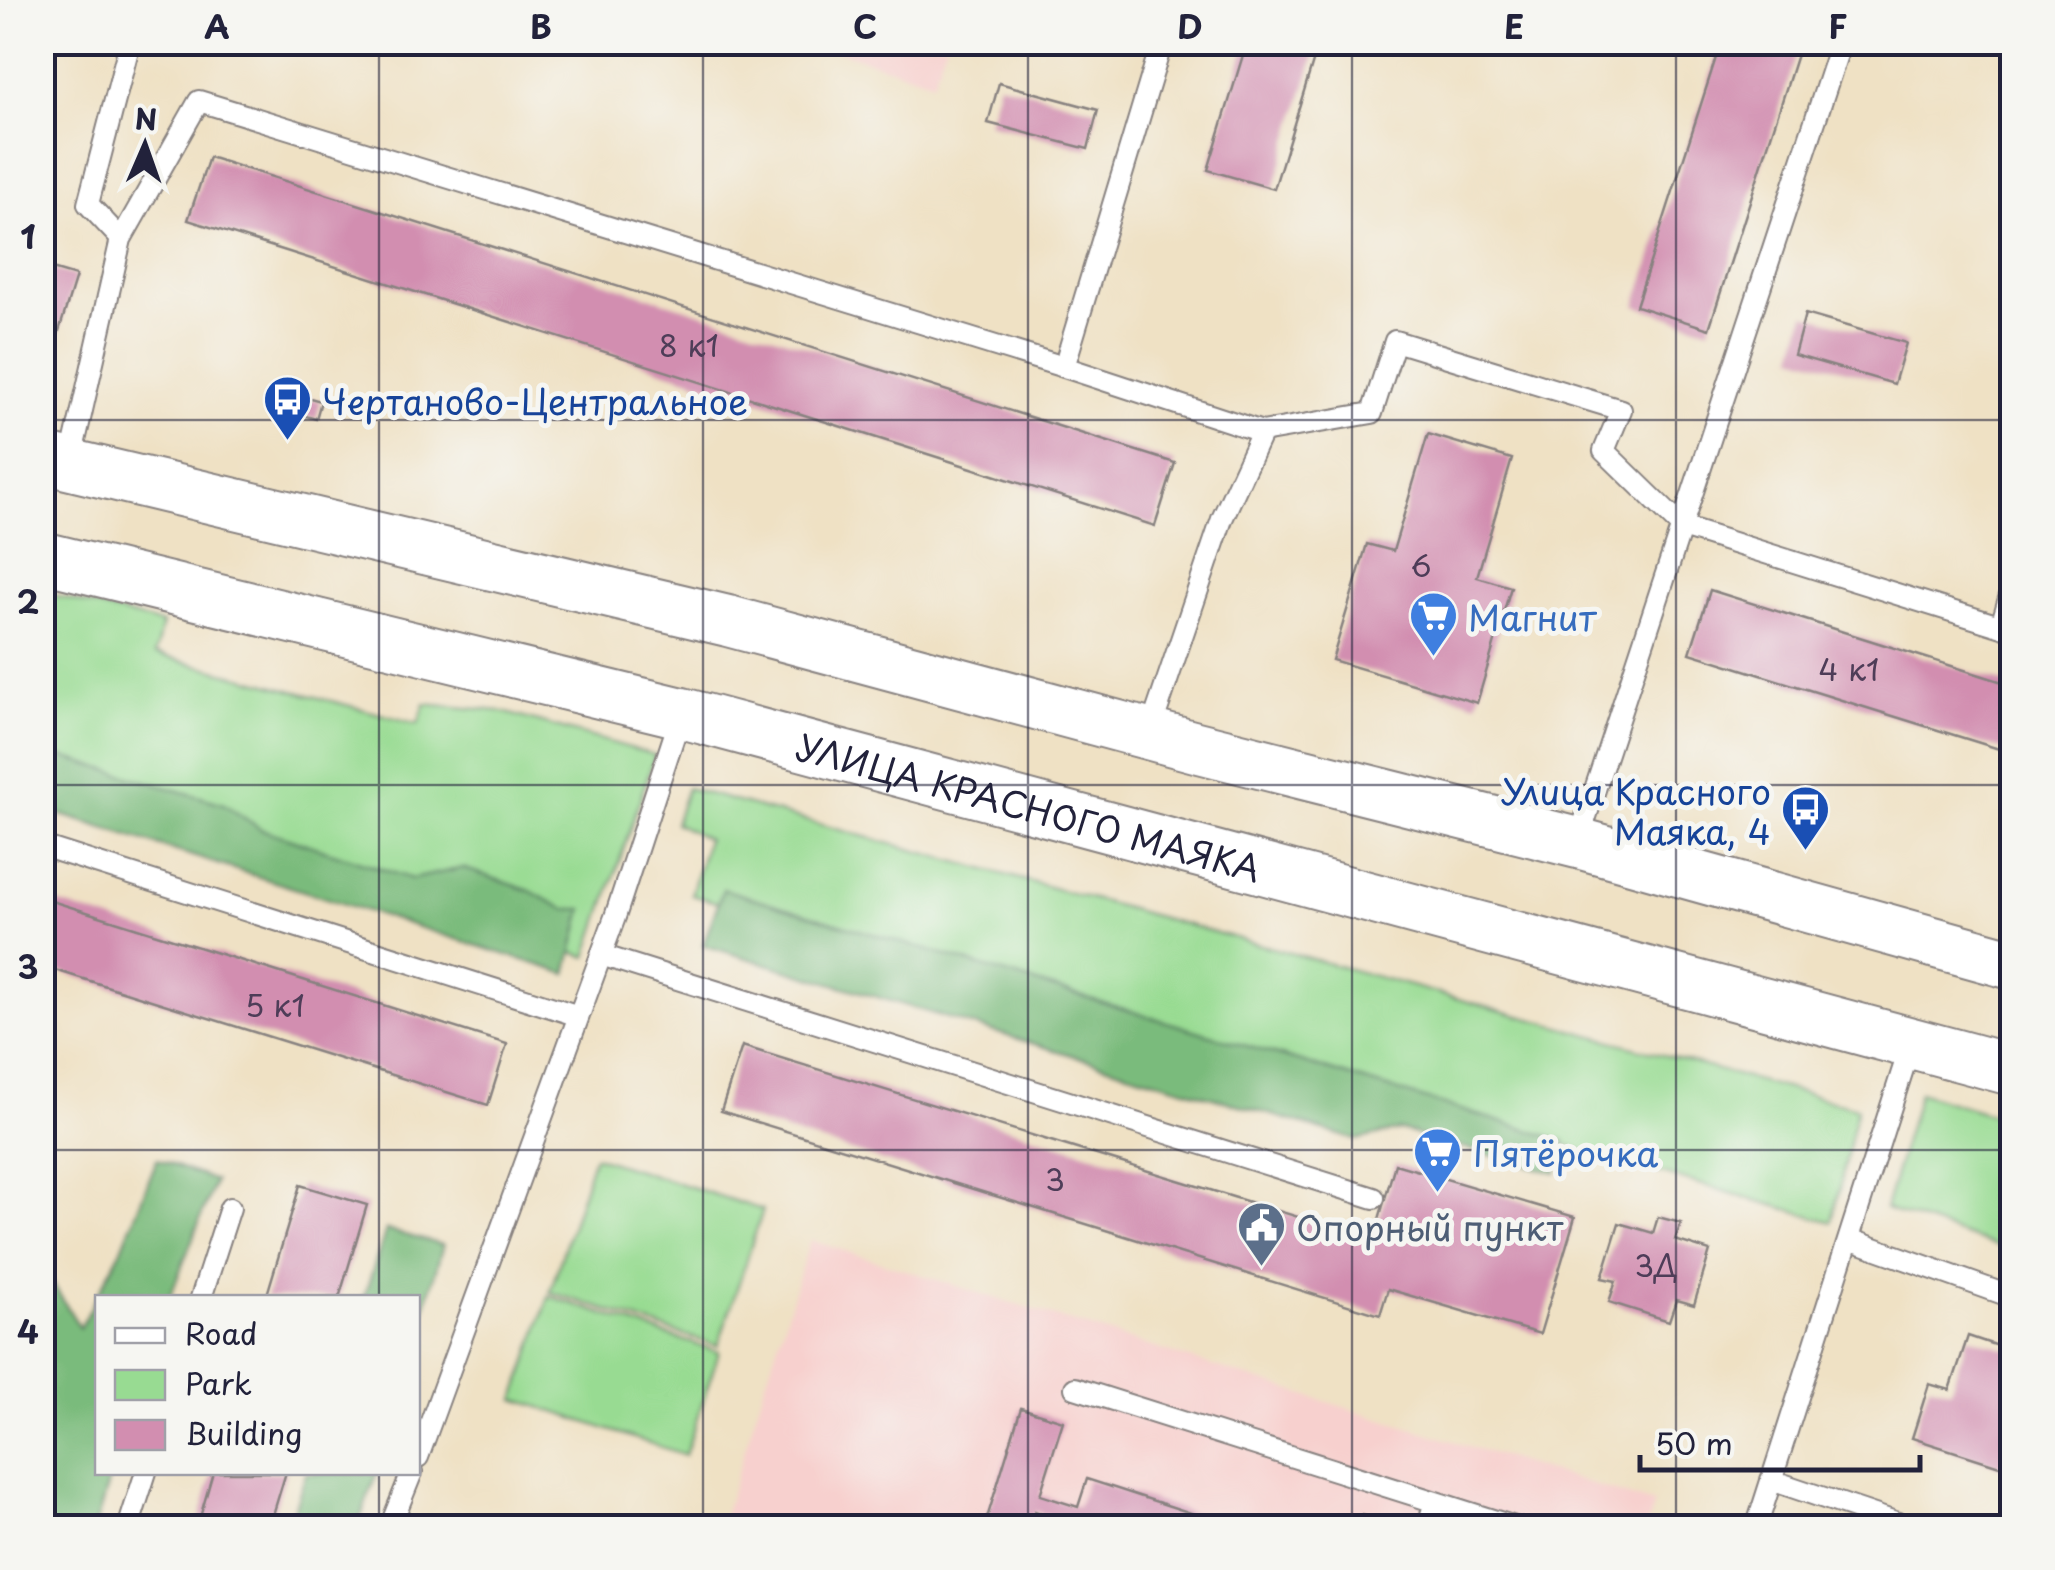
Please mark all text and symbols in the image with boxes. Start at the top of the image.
text: A [204,2,230,50]
text: B [530,2,552,50]
text: C [853,2,877,50]
text: D [1177,2,1203,50]
text: E [1504,2,1524,50]
text: F [1829,2,1847,50]
north arrow [95,95,195,195]
text: N [134,97,158,140]
text: 1 [20,212,36,260]
house number: 8 к1 [659,322,719,367]
bus stop icon: Чертаново-Центральное [261,374,313,442]
place label: Чертаново-Центральное [322,374,748,427]
house number: 6 [1410,542,1432,587]
text: 2 [17,577,39,625]
supermarket icon: Магнит [1407,590,1459,658]
place label: Магнит [1468,590,1598,643]
house number: 4 к1 [1819,646,1879,691]
street label: УЛИЦА КРАСНОГО МАЯКА [791,718,1267,894]
place label: Улица Красного Маяка, 4 [1501,764,1771,857]
bus stop icon: Улица Красного Маяка, 4 [1780,784,1832,852]
text: 3 [18,942,38,990]
house number: 5 к1 [245,982,305,1027]
supermarket icon: Пятёрочка [1412,1126,1464,1194]
place label: Пятёрочка [1473,1126,1658,1179]
house number: 3 [1045,1156,1065,1201]
public building icon: Опорный пункт [1235,1200,1287,1268]
place label: Опорный пункт [1296,1200,1564,1253]
house number: 3Д [1634,1242,1678,1287]
legend [95,1295,420,1475]
text: 4 [17,1307,39,1355]
text: Road [185,1310,258,1355]
text: Park [185,1360,252,1405]
text: Building [185,1410,302,1455]
scale bar [1640,1410,1920,1472]
text: 50 m [1655,1420,1733,1465]

